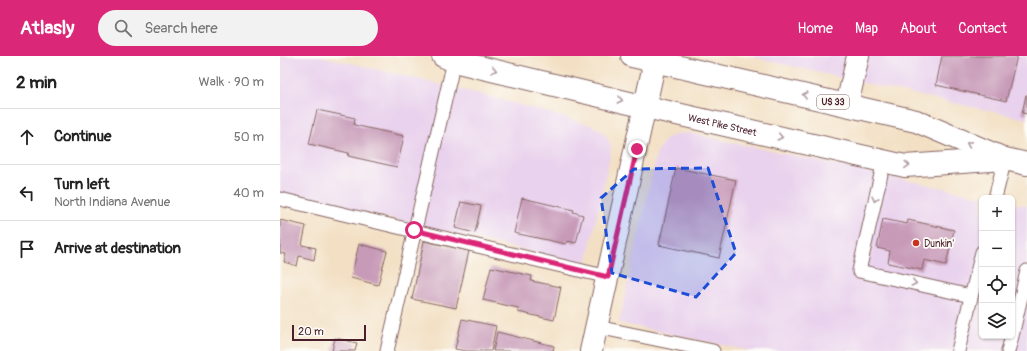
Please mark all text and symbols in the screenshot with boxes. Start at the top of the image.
search box [98,10,378,46]
text: Atlasly [20,16,74,40]
icon: search [112,17,134,39]
text: Search here [144,19,218,38]
text: Home [798,20,833,37]
text: Map [855,20,878,37]
text: About [900,20,936,37]
text: Contact [958,20,1007,37]
one-way arrow [491,66,497,74]
text: 2 min [16,72,57,93]
text: Walk · 90 m [199,74,264,90]
one-way arrow [802,92,808,100]
road number: US 33 [817,95,849,109]
one-way arrow [617,96,623,104]
street label: West Pike Street [687,112,759,139]
icon: ahead [16,126,38,148]
text: Continue [54,127,112,146]
text: 50 m [234,129,264,145]
one-way arrow [777,133,783,141]
route end [628,140,646,158]
one-way arrow [966,141,974,149]
one-way arrow [903,160,910,169]
text: Turn left [54,175,110,194]
icon: left [16,182,38,204]
text: 40 m [233,185,264,201]
text: North Indiana Avenue [54,194,170,210]
map controls [979,195,1015,339]
button: + [979,195,1015,231]
one-way arrow [872,196,880,202]
route start [405,221,423,239]
button: − [979,231,1015,267]
icon: arrive [16,238,38,260]
marker: Dunkin' [911,238,921,248]
place label: Dunkin' [924,238,954,250]
text: Arrive at destination [54,239,181,258]
button: locate [979,267,1015,303]
one-way arrow [911,278,917,286]
button: layers [979,303,1015,339]
scale bar [292,323,366,342]
text: 20 m [298,325,324,338]

